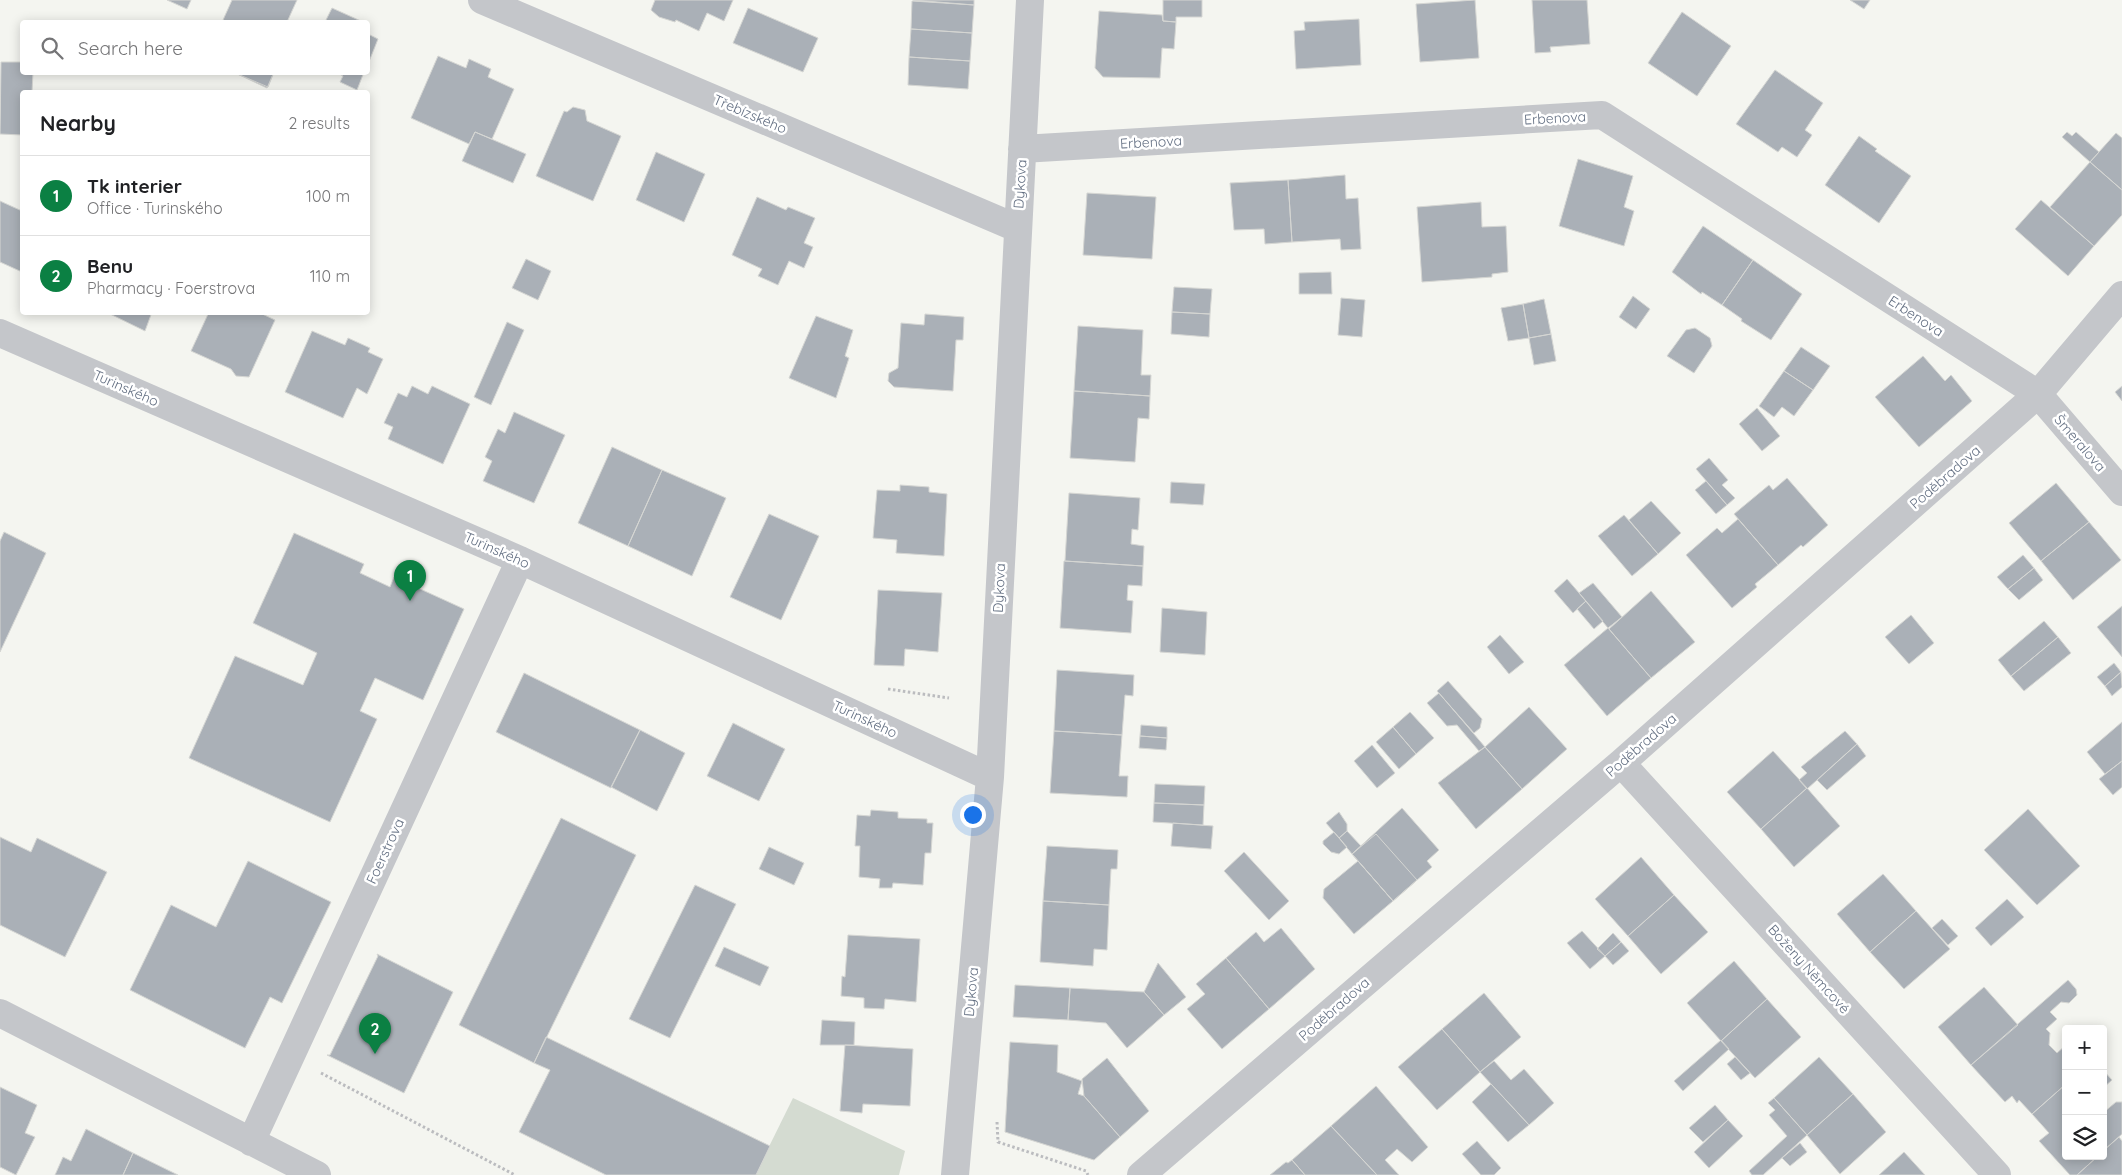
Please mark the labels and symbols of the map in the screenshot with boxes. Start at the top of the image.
street label: Třebízského [711,90,789,138]
street label: Erbenova [1524,107,1586,129]
street label: Erbenova [1120,131,1182,153]
street label: Dykova [1009,159,1031,209]
street label: Erbenova [1885,292,1947,340]
street label: Turinského [91,366,161,410]
street label: Šmeralova [2050,411,2110,475]
street label: Poděbradova [1906,441,1984,513]
street label: Turinského [462,528,532,572]
pin: 1 [394,560,426,601]
street label: Dykova [989,563,1009,613]
street label: Turinského [830,696,900,742]
street label: Poděbradova [1602,709,1680,781]
your location [960,802,986,828]
street label: Foerstrova [362,815,408,887]
street label: Boženy Němcové [1764,921,1854,1017]
street label: Dykova [960,967,982,1017]
street label: Poděbradova [1295,973,1373,1045]
pin: 2 [359,1013,391,1054]

